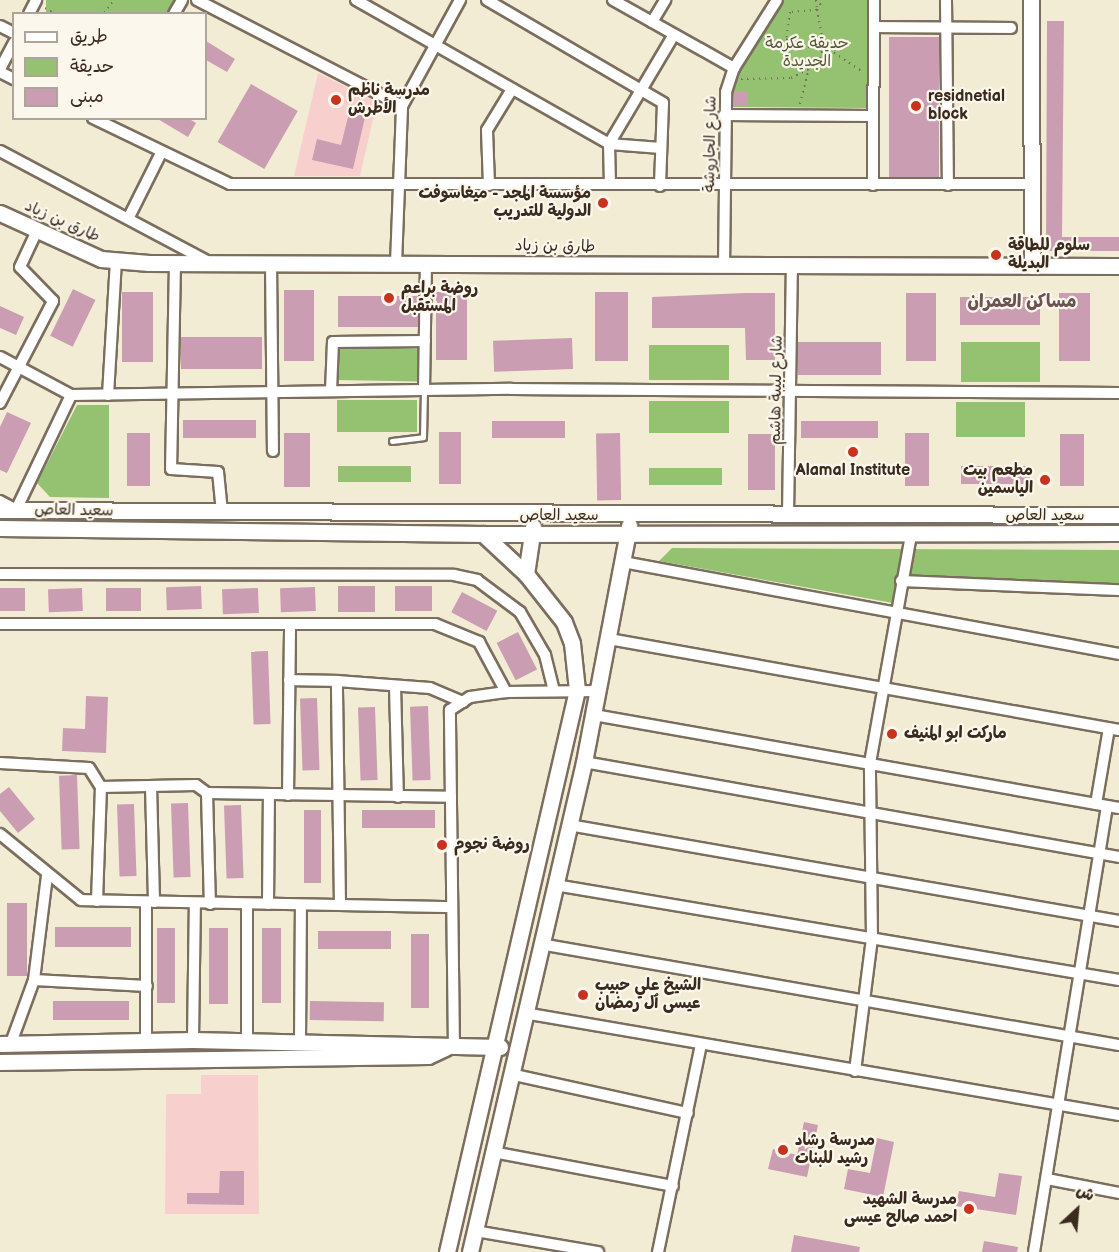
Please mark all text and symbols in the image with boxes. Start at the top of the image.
legend [12,12,207,120]
text: طريق [70,26,108,47]
park label: حديقة عكرمة الجديدة [765,34,849,72]
text: حديقة [70,56,114,77]
place label: مدرسة ناظم الأطرش [348,81,430,119]
text: مبنى [70,86,104,107]
place label: residnetial block [928,87,1005,125]
marker: مدرسة ناظم الأطرش [329,93,343,107]
street label: شارع الجاروشة [701,95,721,193]
marker: residnetial block [909,99,923,113]
place label: مؤسسة المجد - ميغاسوفت الدولية للتدريب [419,184,591,222]
marker: مؤسسة المجد - ميغاسوفت الدولية للتدريب [596,196,610,210]
street label: طارق بن زياد [21,197,103,247]
place label: سلوم للطاقة البديلة [1008,236,1090,274]
street label: طارق بن زياد [515,237,595,257]
marker: سلوم للطاقة البديلة [989,248,1003,262]
place label: روضة براعم المستقبل [401,279,478,317]
marker: روضة براعم المستقبل [382,291,396,305]
district label: مساكن العمران [967,291,1077,313]
street label: شارع لبيبة هاشم [766,335,788,445]
marker: Alamal Institute [846,445,860,459]
place label: Alamal Institute [796,461,910,481]
place label: مطعم بيت الياسمين [963,461,1033,499]
marker: مطعم بيت الياسمين [1038,473,1052,487]
street label: سعيد العاص [34,501,114,521]
street label: سعيد العاص [519,506,599,526]
street label: سعيد العاص [1005,506,1085,526]
place label: ماركت ابو المنيف [904,724,1007,744]
marker: ماركت ابو المنيف [885,727,899,741]
place label: روضة نجوم [454,835,530,855]
marker: روضة نجوم [435,838,449,852]
place label: الشيخ علي حبيب عيسى ٱل رمضان [595,976,701,1014]
marker: الشيخ علي حبيب عيسى ٱل رمضان [576,988,590,1002]
place label: مدرسة رشاد رشيد للبنات [795,1131,875,1169]
marker: مدرسة رشاد رشيد للبنات [776,1143,790,1157]
north arrow [1047,1180,1107,1240]
text: ش [1073,1181,1097,1206]
place label: مدرسة الشهيد احمد صالح عيسى [844,1190,957,1228]
marker: مدرسة الشهيد احمد صالح عيسى [962,1202,976,1216]

